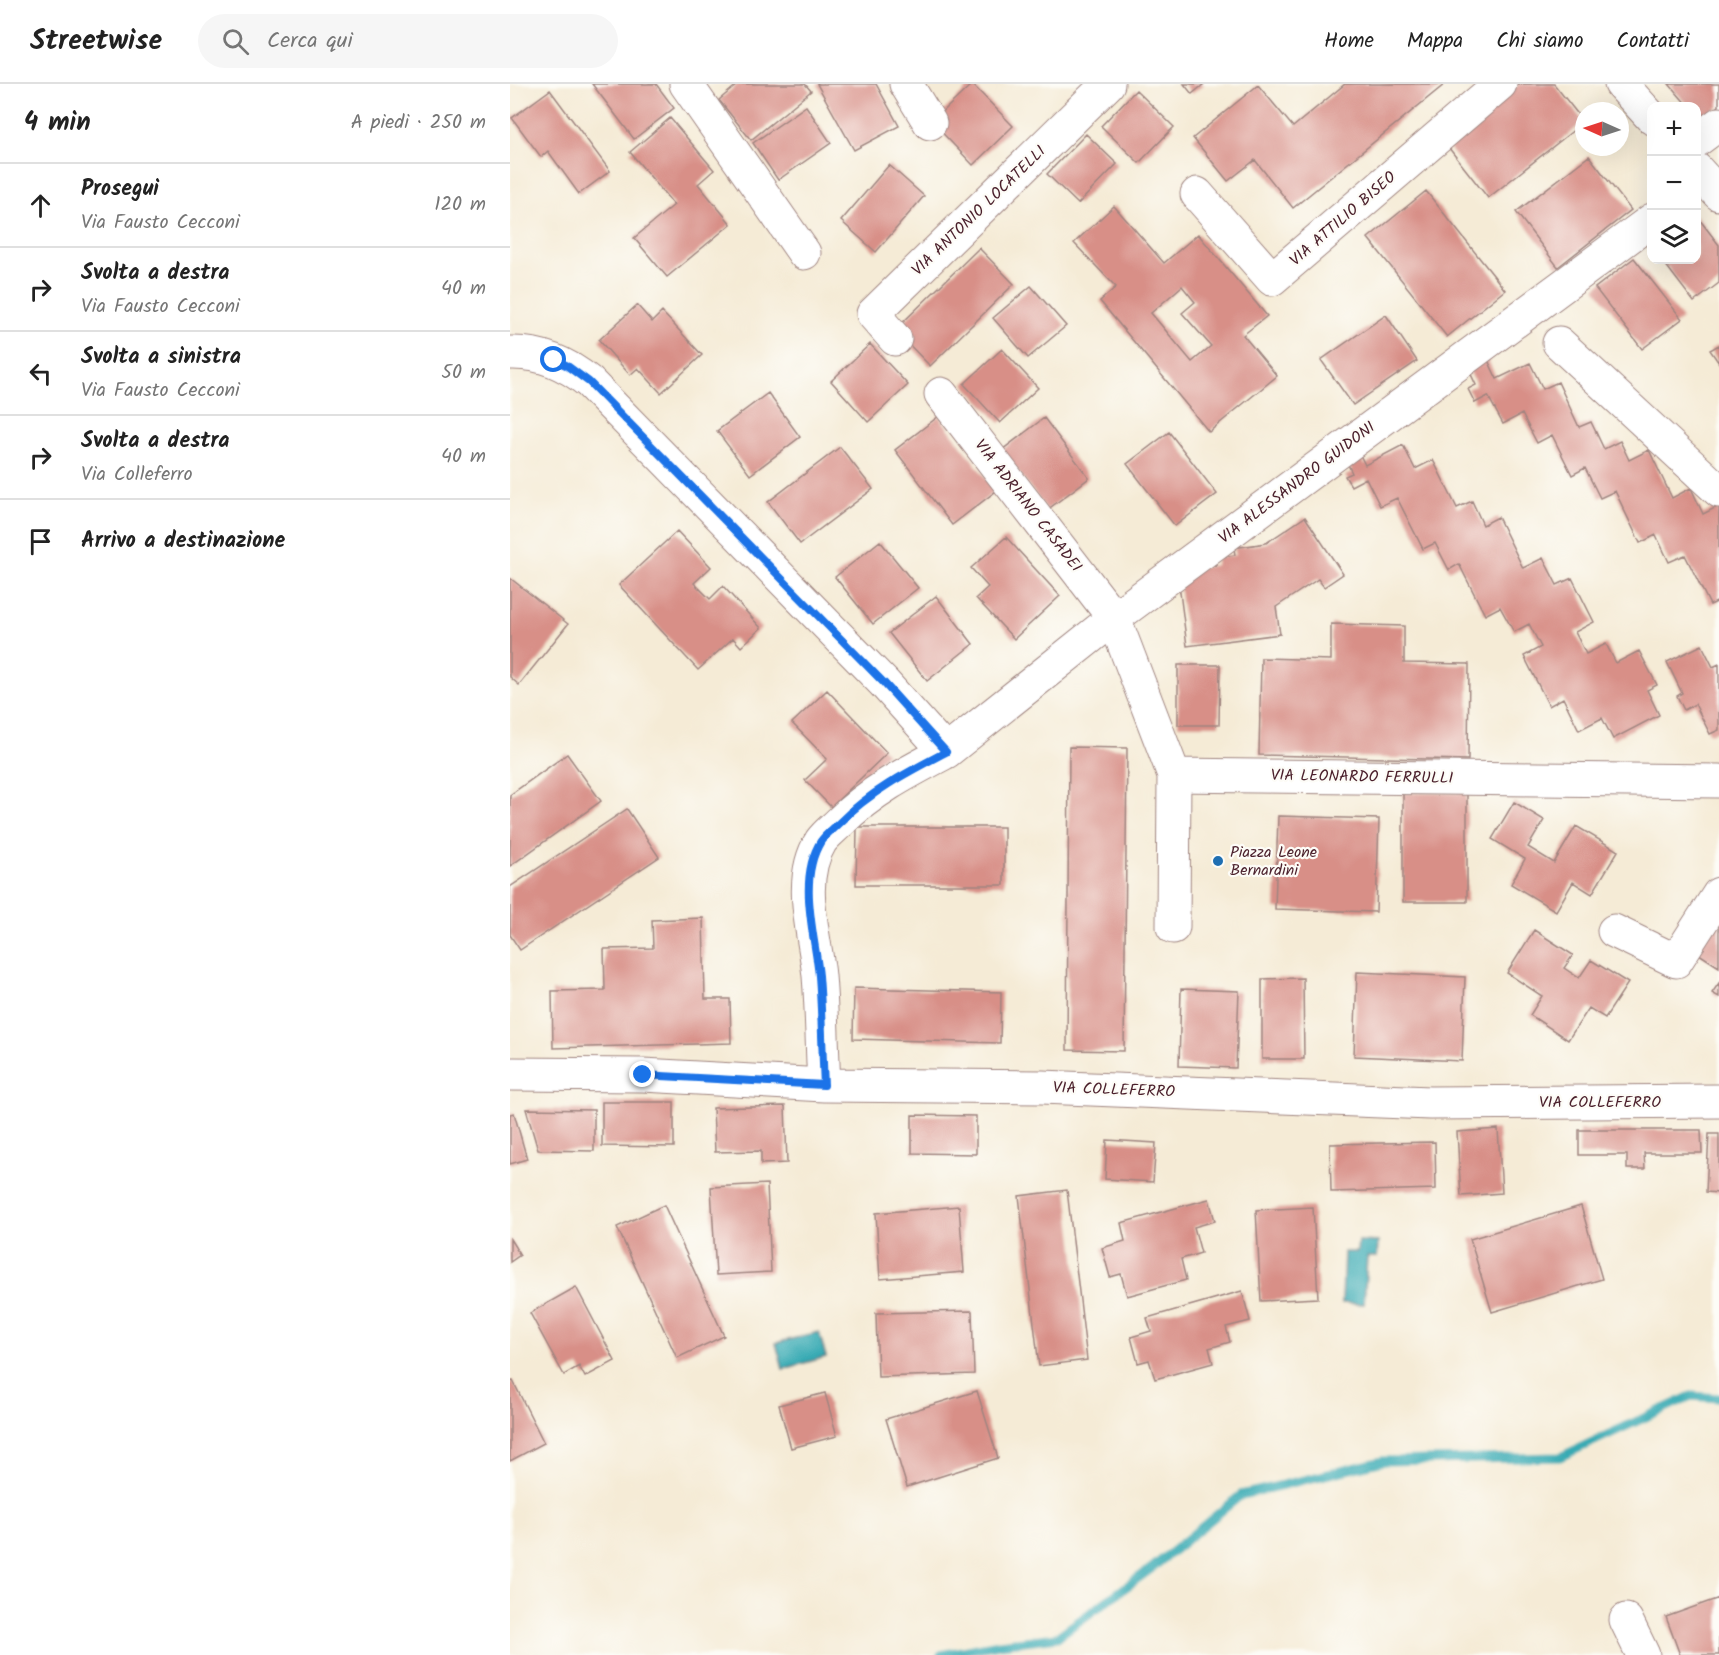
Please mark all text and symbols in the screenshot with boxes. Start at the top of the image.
search box [198,14,618,68]
text: Streetwise [30,19,162,64]
text: Cerca qui [267,24,353,59]
icon: search [219,25,252,58]
text: Home [1324,25,1374,58]
text: Mappa [1407,25,1463,58]
text: Chi siamo [1496,25,1583,58]
text: Contatti [1616,25,1689,58]
text: 4 min [24,102,91,144]
north arrow [1575,102,1629,156]
map controls [1647,102,1701,264]
button: + [1647,102,1701,156]
text: A piedi · 250 m [351,107,486,139]
street label: VIA ANTONIO LOCATELLI [906,140,1052,282]
button: − [1647,156,1701,210]
street label: VIA ATTILIO BISEO [1284,165,1402,272]
text: Prosegui [81,172,159,207]
icon: ahead [24,189,57,222]
text: 120 m [434,189,486,221]
text: Via Fausto Cecconi [81,207,240,239]
button: layers [1647,210,1701,264]
text: Svolta a destra [81,256,230,291]
icon: right [24,273,57,306]
text: 40 m [441,273,486,305]
text: Via Fausto Cecconi [81,291,240,323]
text: Svolta a sinistra [81,340,241,375]
route start [540,346,566,372]
icon: left [24,357,57,390]
text: 50 m [441,357,486,389]
text: Via Fausto Cecconi [81,375,240,407]
street label: VIA ALESSANDRO GUIDONI [1213,415,1381,550]
text: Svolta a destra [81,424,230,459]
street label: VIA ADRIANO CASADEI [968,434,1088,578]
icon: right [24,441,57,474]
text: 40 m [441,441,486,473]
text: Via Colleferro [81,459,192,491]
text: Arrivo a destinazione [81,524,285,559]
icon: arrive [24,525,57,558]
street label: VIA LEONARDO FERRULLI [1271,763,1453,791]
place label: Piazza Leone Bernardini [1230,840,1317,883]
marker: Piazza Leone Bernardini [1211,854,1225,868]
route end [629,1061,655,1087]
street label: VIA COLLEFERRO [1053,1075,1176,1105]
street label: VIA COLLEFERRO [1539,1090,1661,1115]

